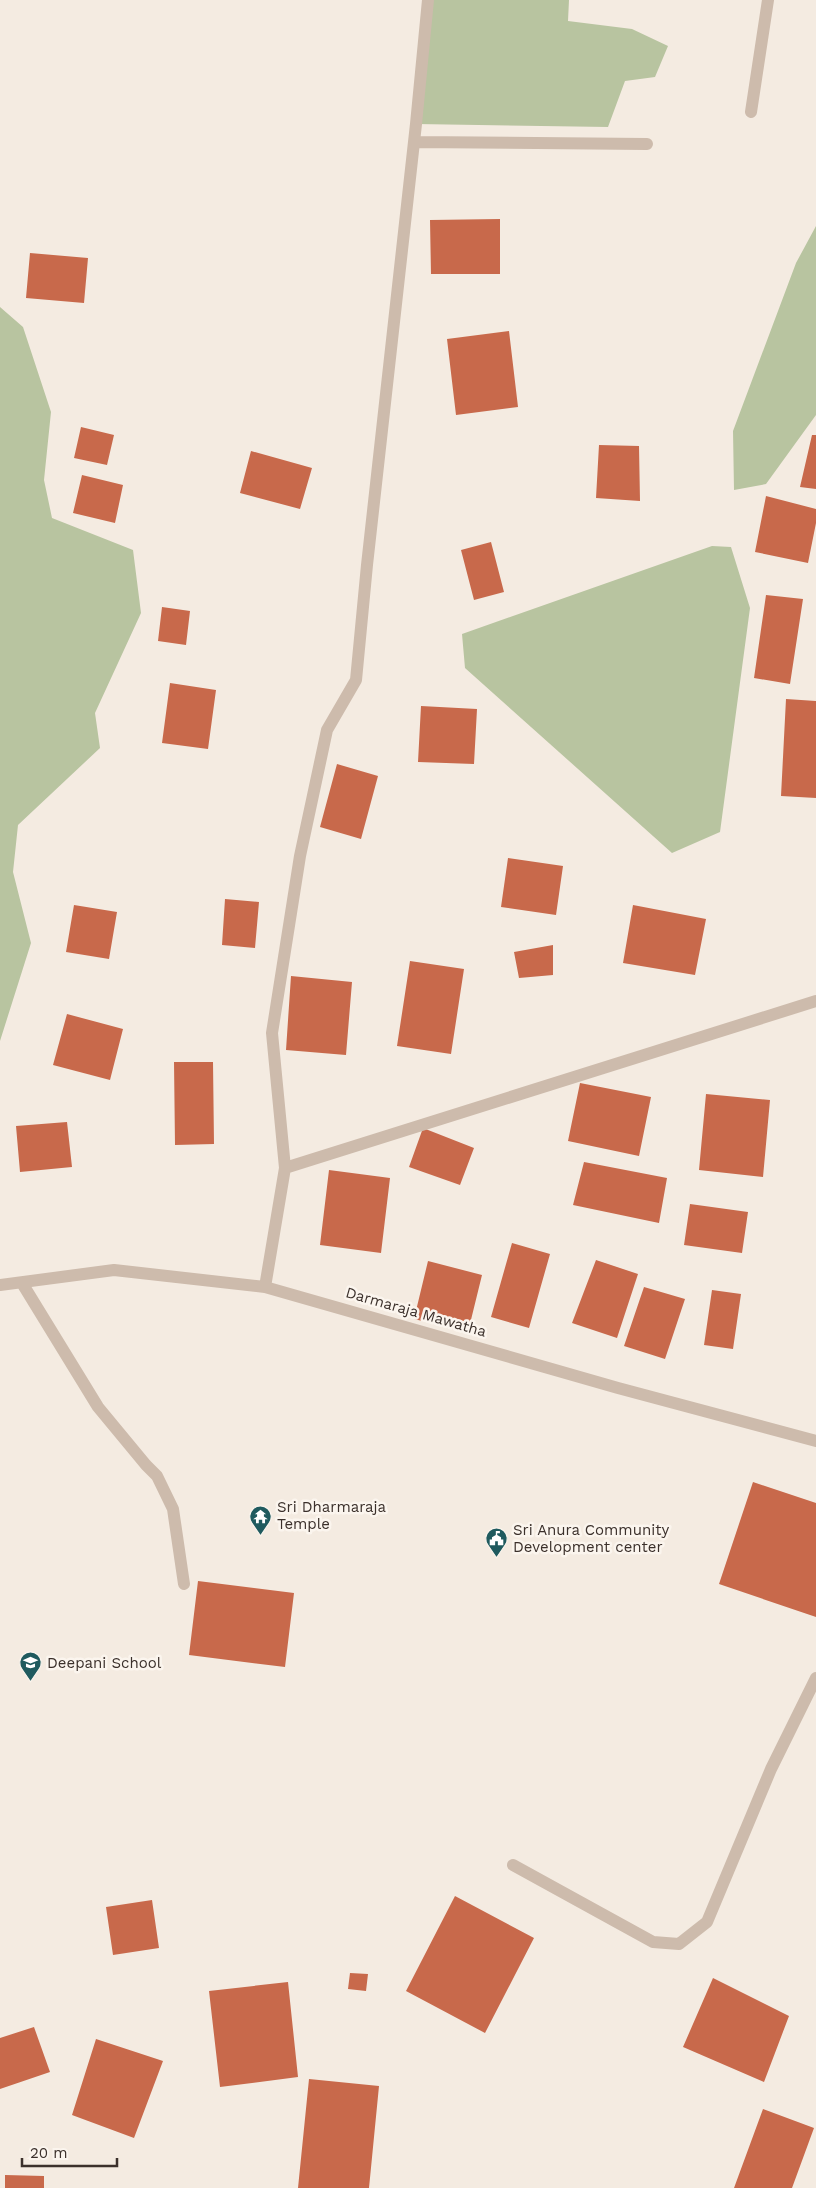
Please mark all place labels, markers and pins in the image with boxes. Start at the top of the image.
place label: Sri Dharmaraja Temple [277,1498,387,1533]
temple icon: Sri Dharmaraja Temple [249,1504,273,1535]
place label: Sri Anura Community Development center [513,1521,669,1556]
public building icon: Sri Anura Community Development center [485,1527,509,1558]
school or university icon: Deepani School [19,1651,43,1682]
place label: Deepani School [47,1654,162,1672]

